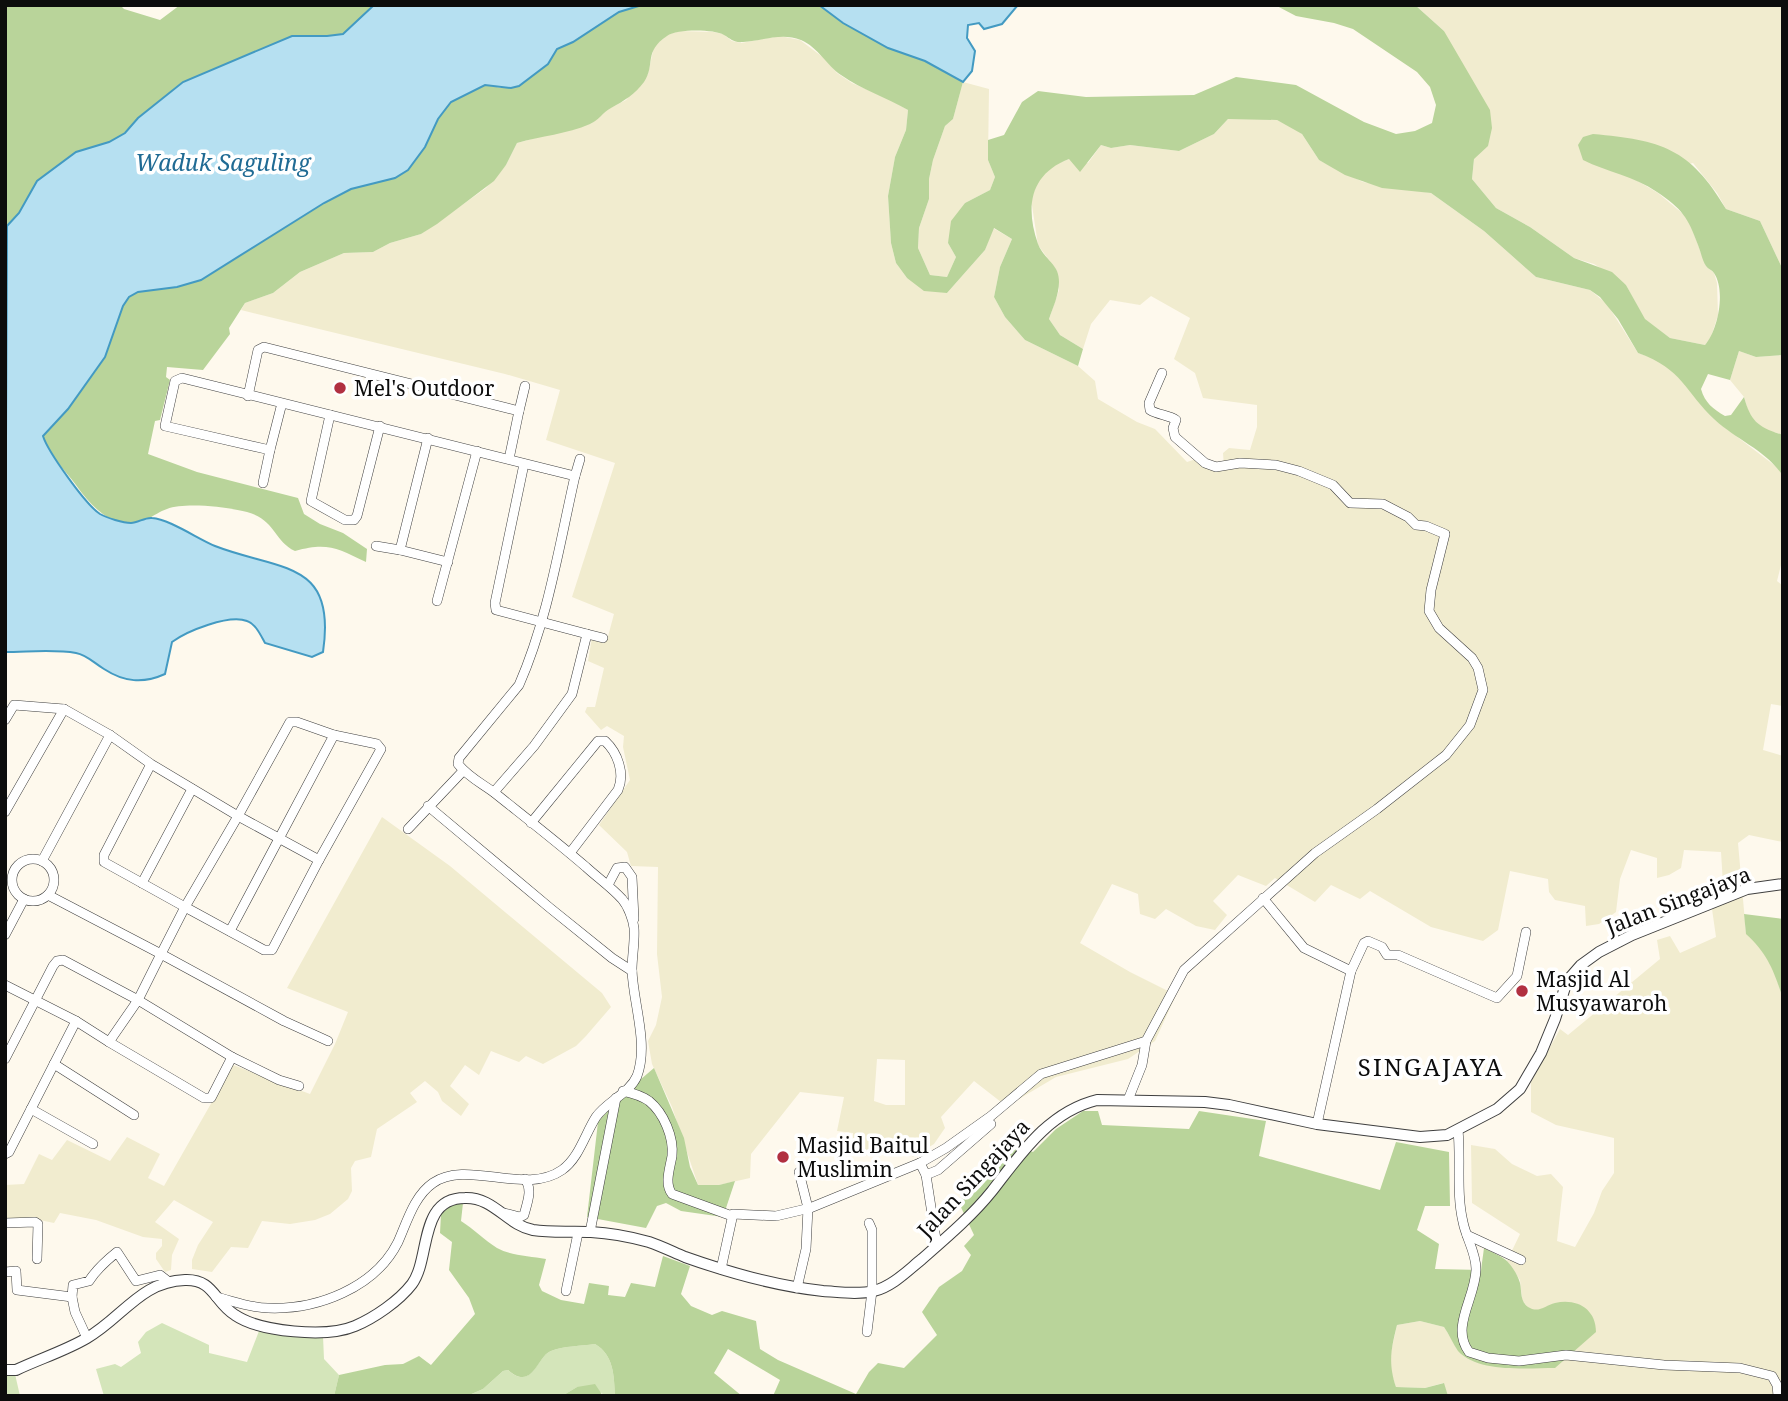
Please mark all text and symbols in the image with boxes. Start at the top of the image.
water label: Waduk Saguling [135,146,312,178]
place label: Mel's Outdoor [354,374,494,402]
marker: Mel's Outdoor [332,380,348,396]
street label: Jalan Singajaya [1601,860,1754,941]
place label: Masjid Al Musyawaroh [1536,965,1667,1017]
marker: Masjid Al Musyawaroh [1514,983,1530,999]
district label: SINGAJAYA [1358,1050,1504,1083]
street label: Jalan Singajaya [910,1113,1035,1244]
place label: Masjid Baitul Muslimin [797,1131,929,1183]
marker: Masjid Baitul Muslimin [775,1149,791,1165]

